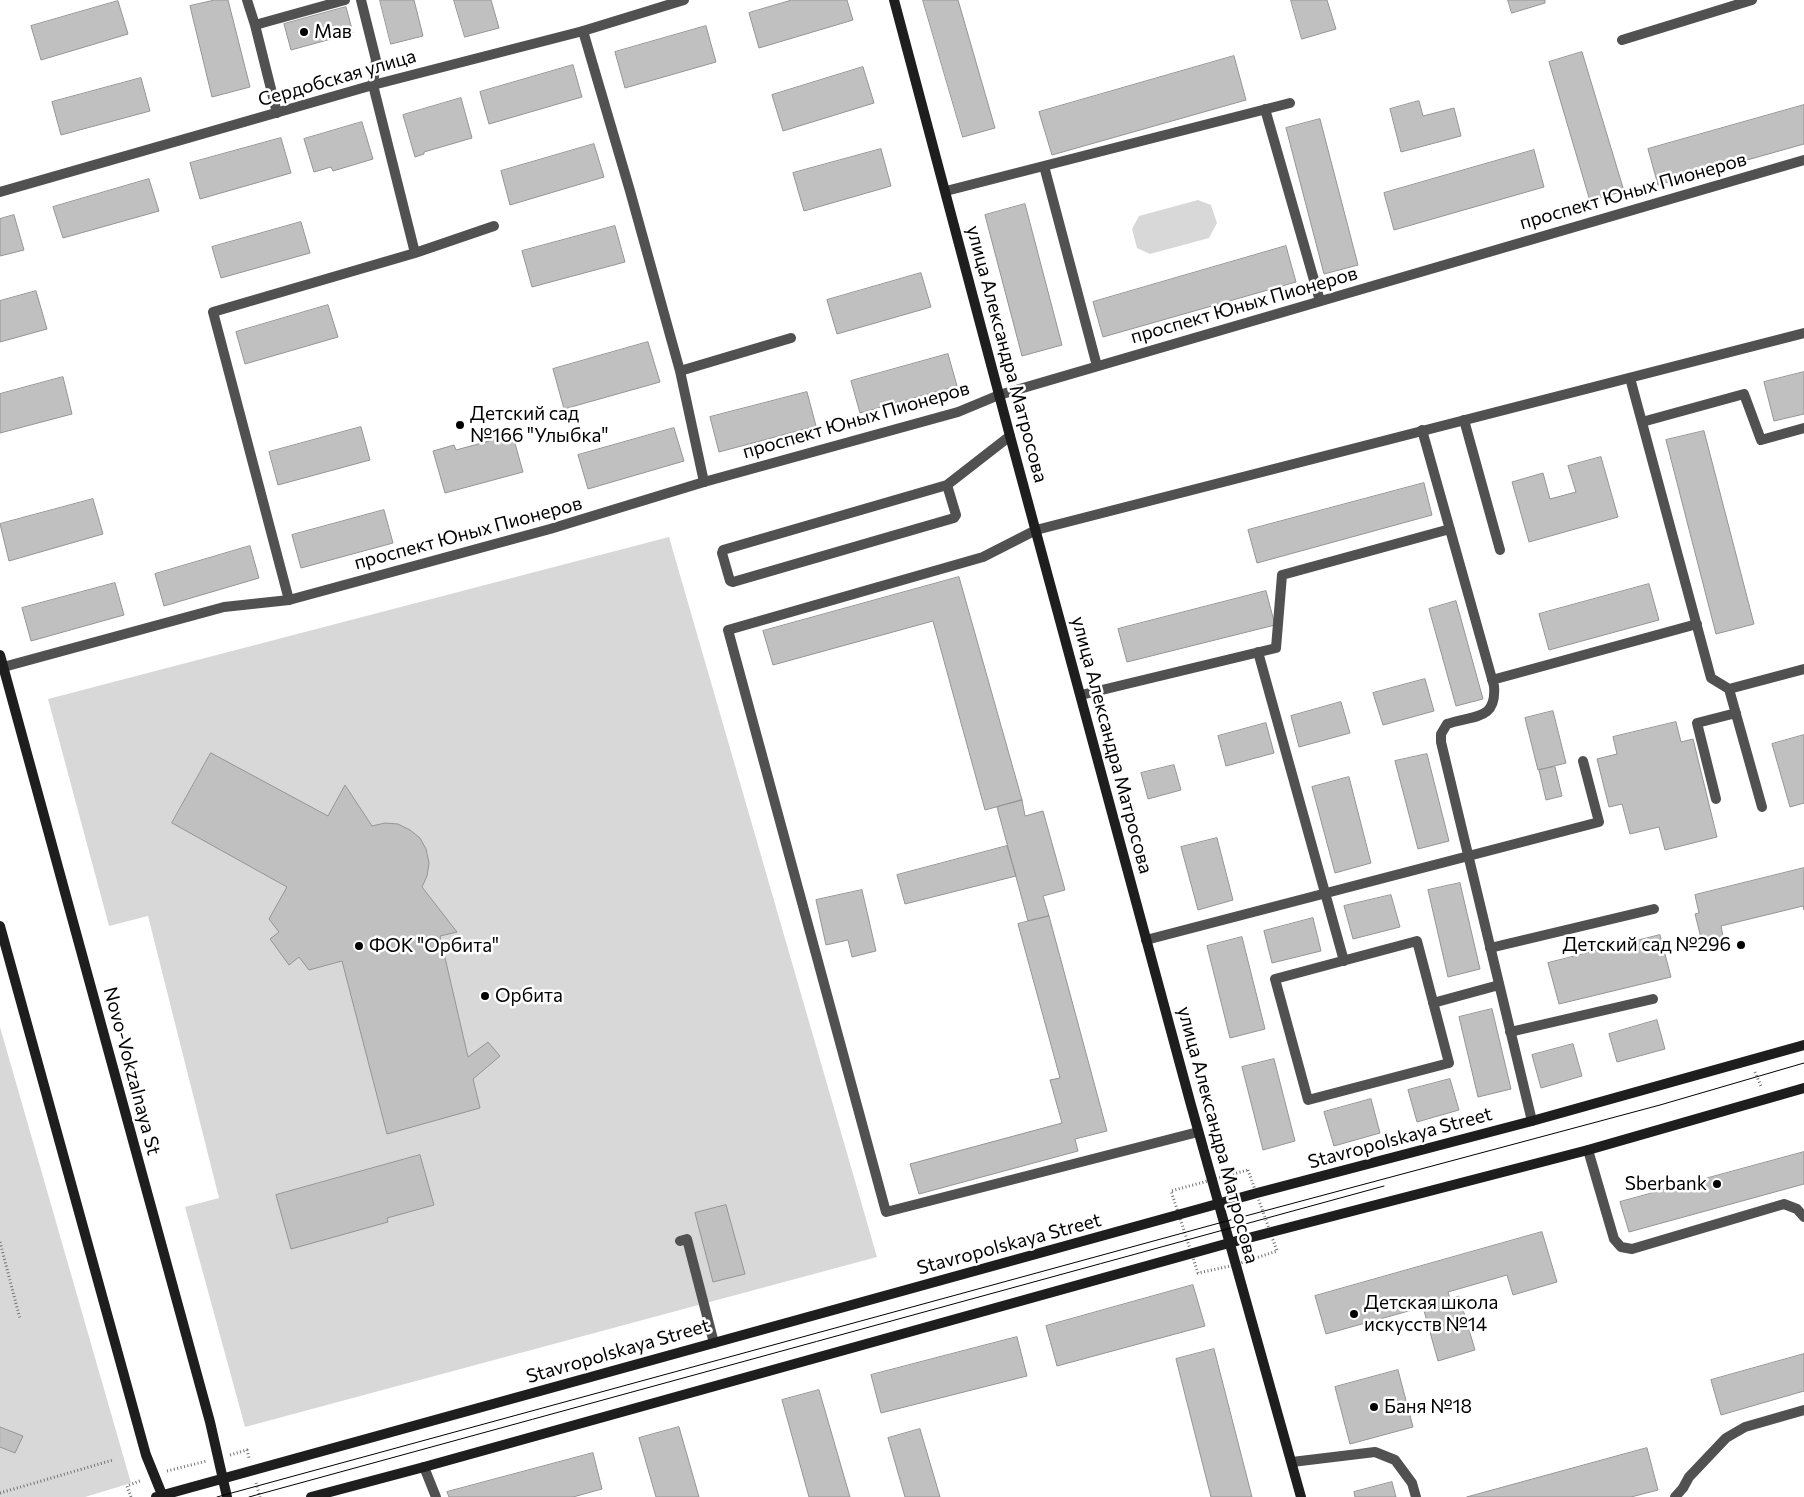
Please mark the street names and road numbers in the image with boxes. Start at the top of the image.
street label: Сердобская улица [255,45,419,111]
street label: проспект Юных Пионеров [1517,148,1749,234]
street label: улица Александра Матросова [962,223,1052,485]
street label: проспект Юных Пионеров [1128,262,1360,348]
street label: проспект Юных Пионеров [740,377,972,463]
street label: проспект Юных Пионеров [352,492,584,574]
street label: улица Александра Матросова [1067,614,1157,876]
street label: Novo-Vokzalnaya St [99,984,165,1158]
street label: улица Александра Матросова [1173,1004,1263,1266]
street label: Stavropolskaya Street [1305,1102,1495,1174]
street label: Stavropolskaya Street [914,1208,1104,1280]
street label: Stavropolskaya Street [524,1314,712,1388]

